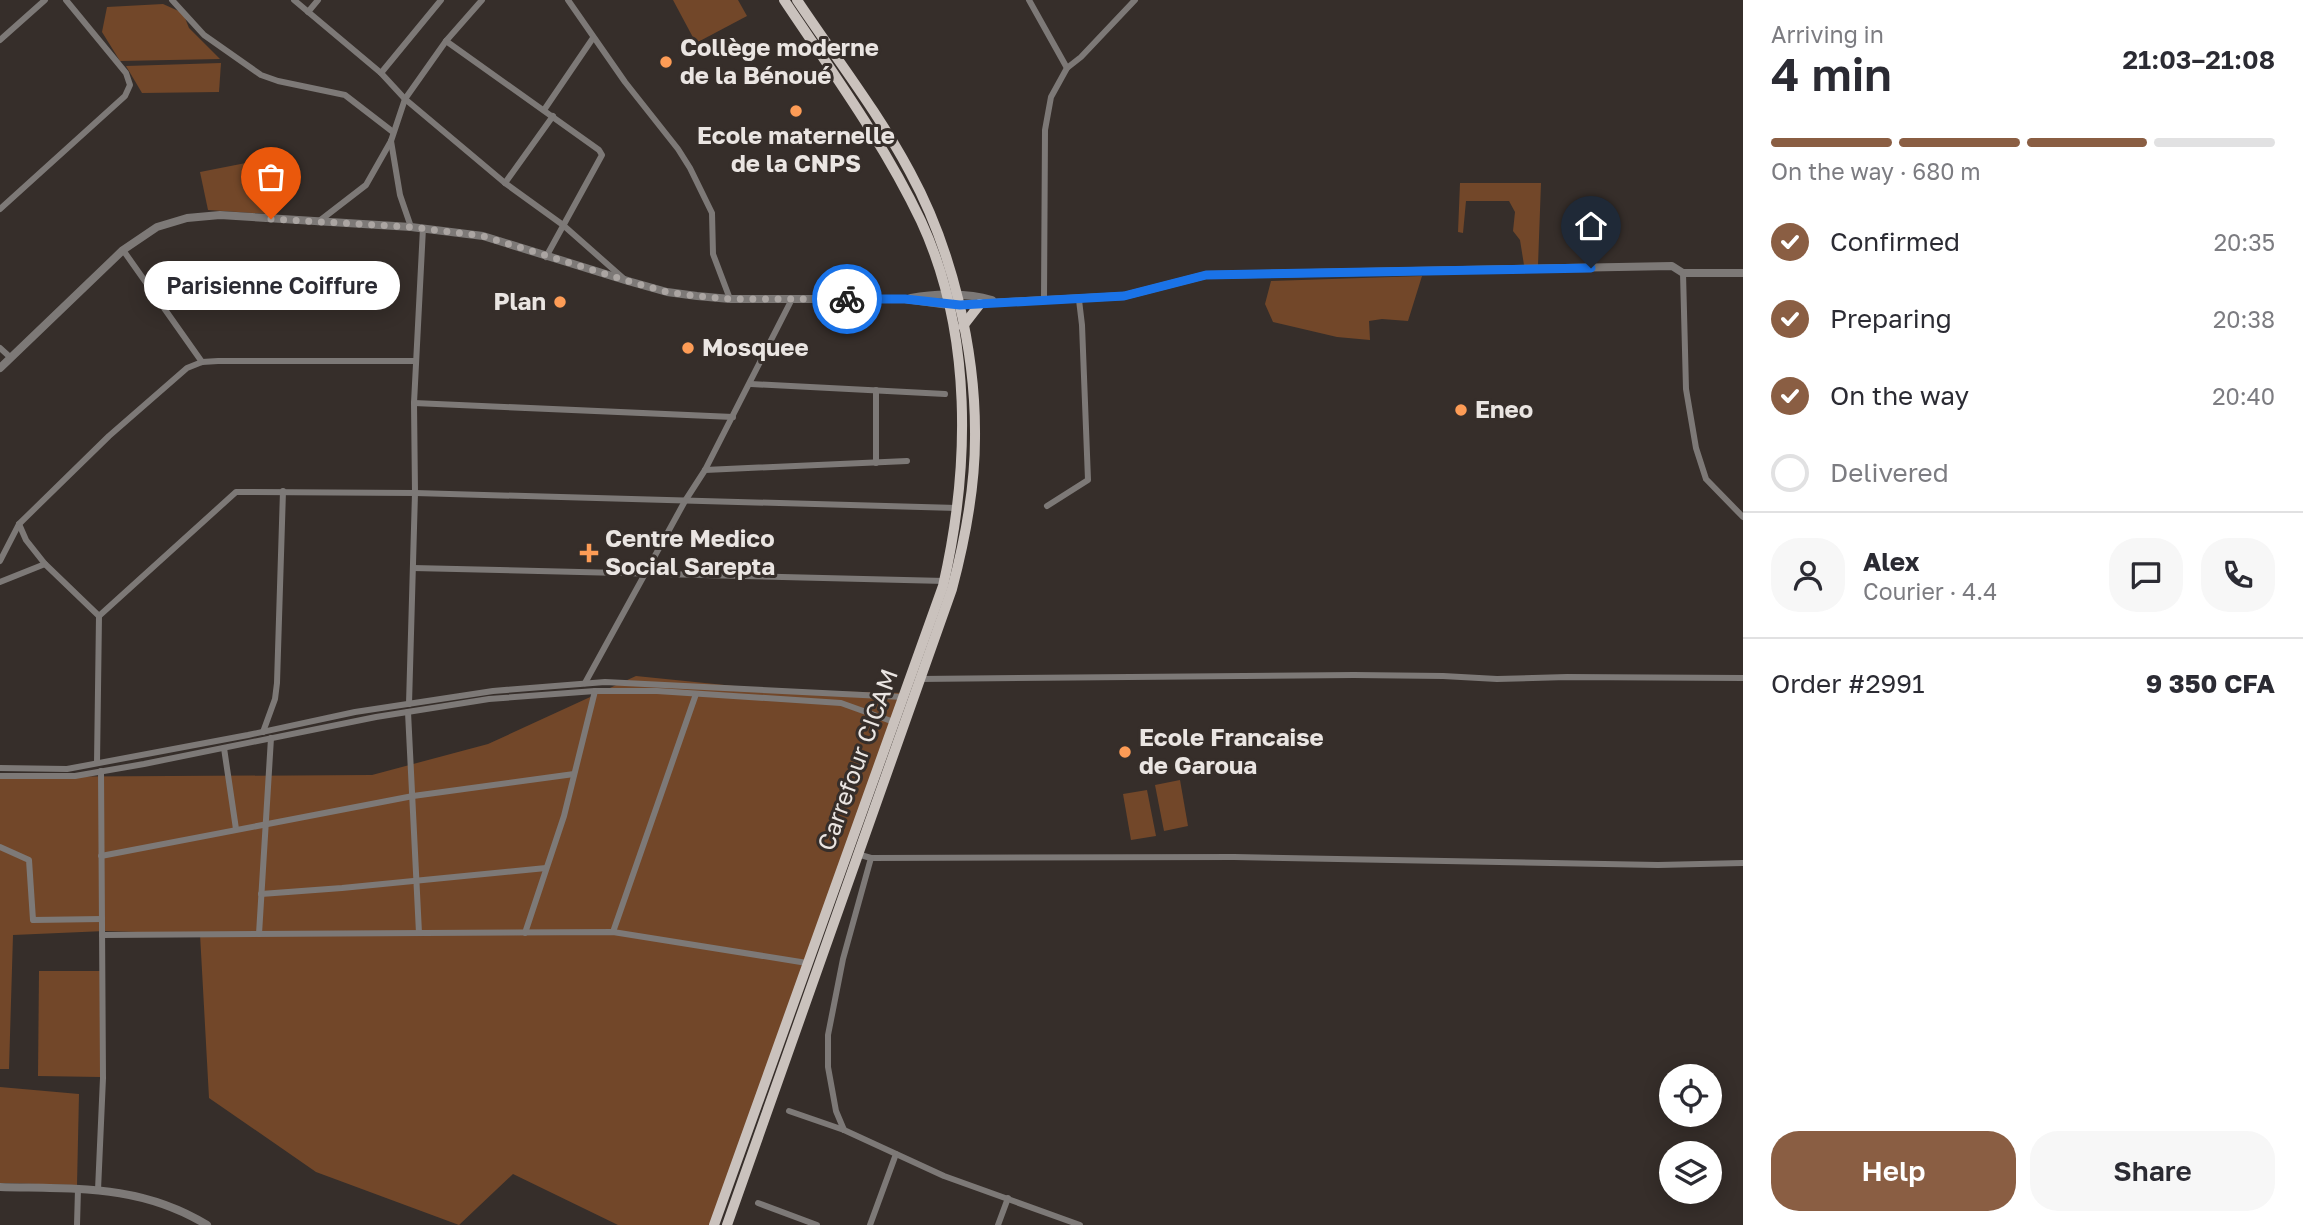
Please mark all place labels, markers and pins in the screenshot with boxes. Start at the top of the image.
place label: Collège moderne de la Bénoué [680,32,879,89]
marker: Collège moderne de la Bénoué [658,54,674,70]
marker: Ecole maternelle de la CNPS [788,103,804,119]
place label: Ecole maternelle de la CNPS [697,120,895,177]
pin [241,147,301,219]
pin [1561,196,1621,268]
callout: Parisienne Coiffure [143,261,399,310]
place label: Plan [493,286,546,315]
marker: Plan [552,294,568,310]
place label: Mosquee [702,332,809,361]
marker: Mosquee [680,340,696,356]
place label: Eneo [1475,394,1533,423]
marker: Eneo [1453,402,1469,418]
place label: Centre Medico Social Sarepta [605,523,775,580]
marker: Centre Medico Social Sarepta [579,543,599,563]
place label: Ecole Francaise de Garoua [1139,722,1324,779]
marker: Ecole Francaise de Garoua [1117,744,1133,760]

